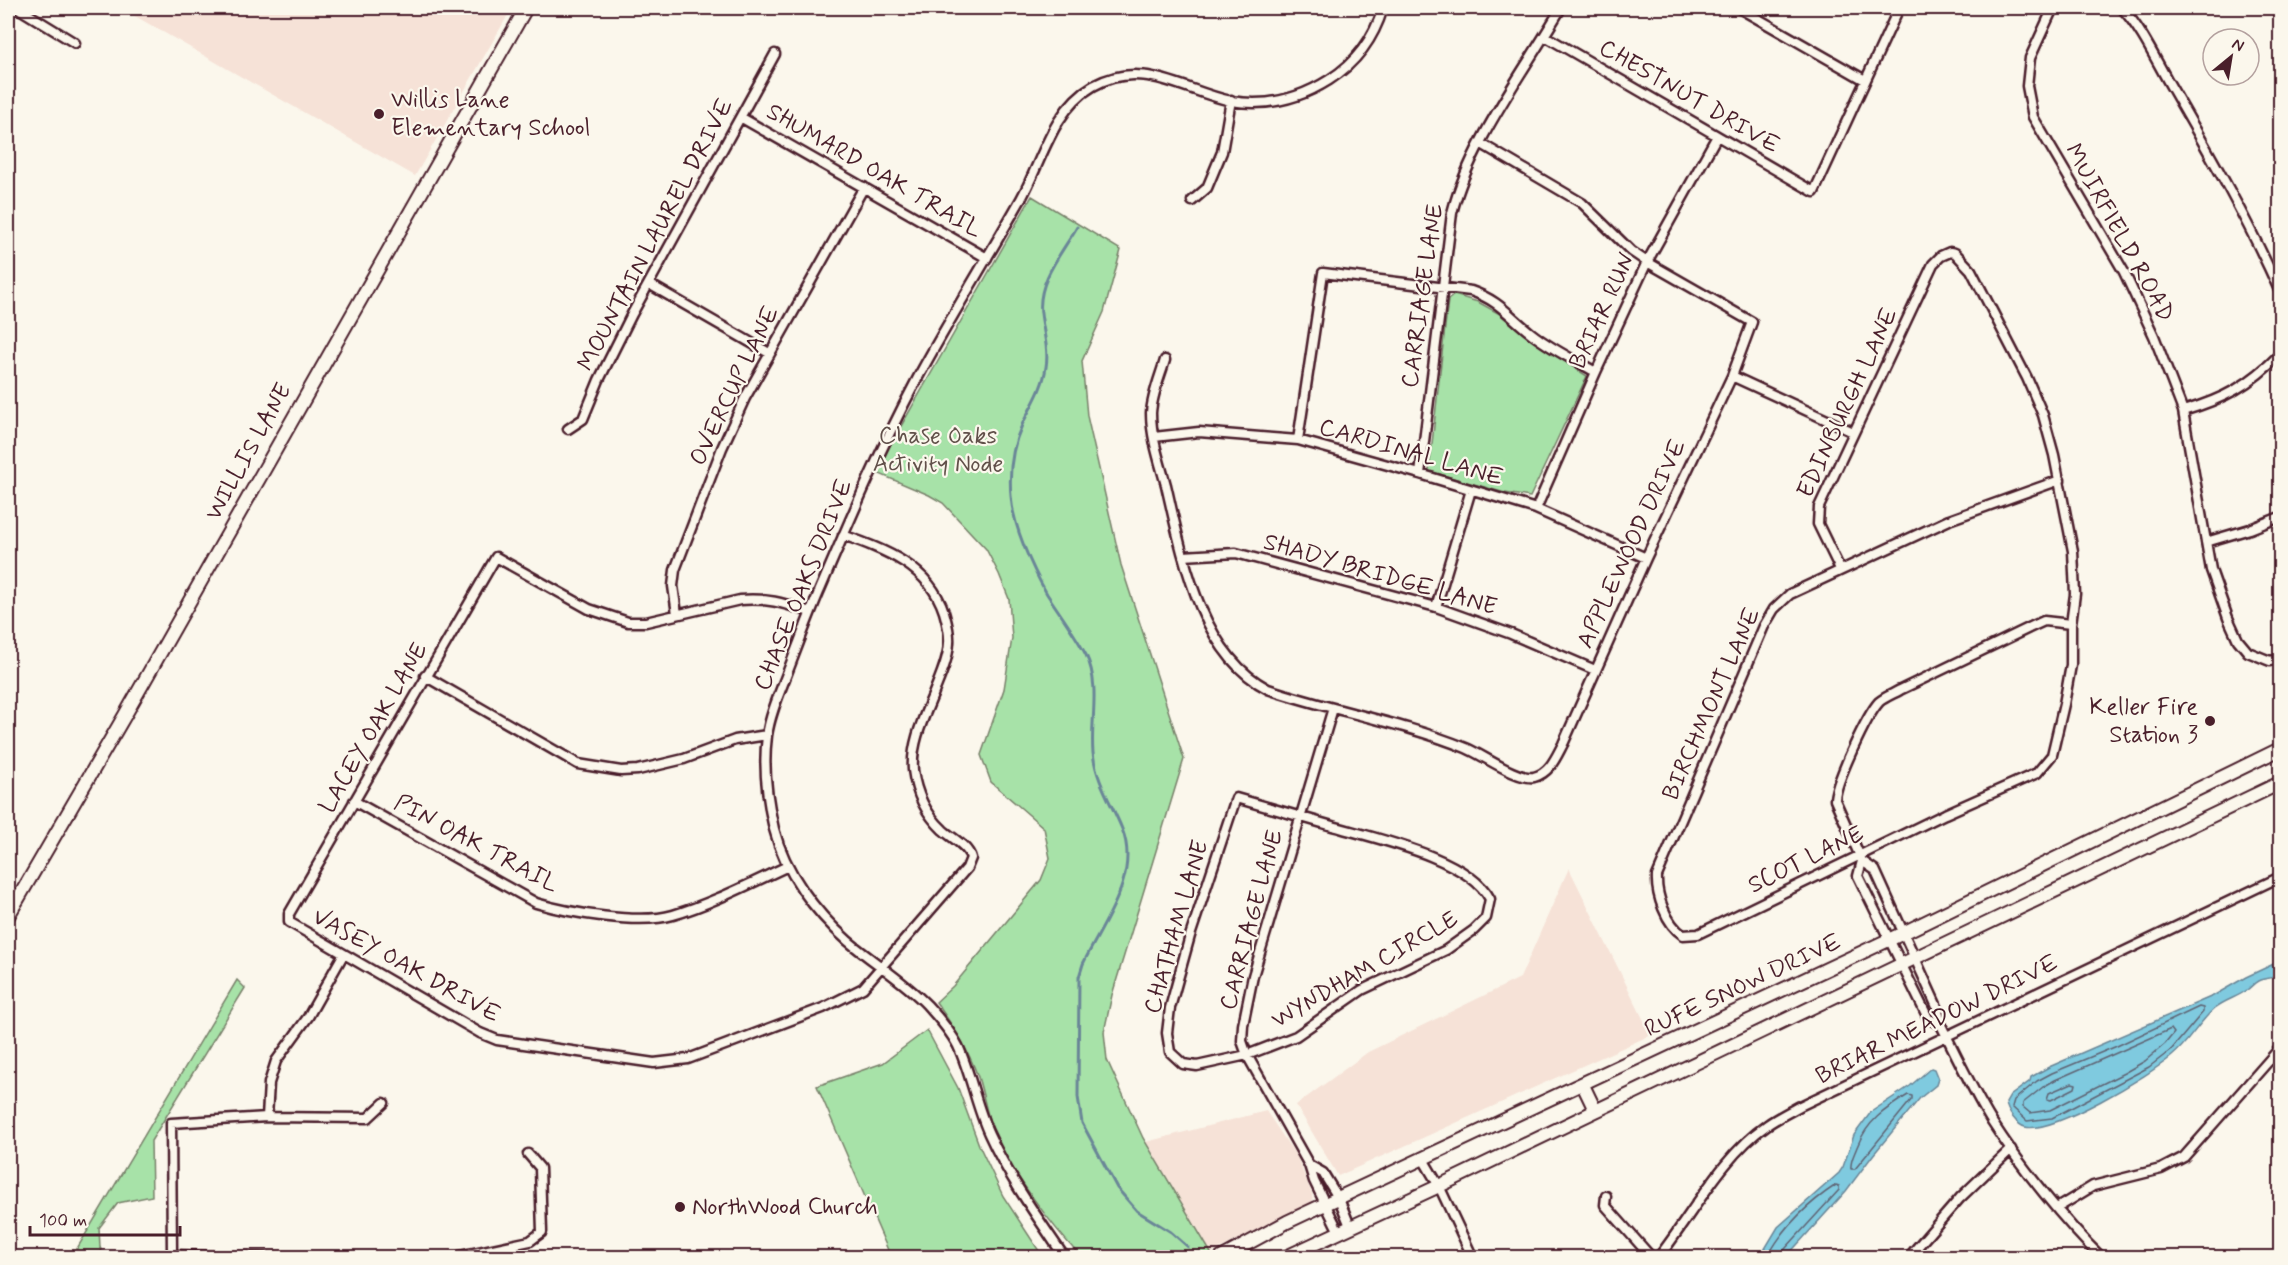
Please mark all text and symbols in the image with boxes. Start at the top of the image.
north arrow [2201,27,2261,87]
street label: CHESTNUT DRIVE [1593,33,1785,161]
text: N [2228,34,2248,57]
place label: Willis Lane Elementary School [391,85,590,144]
street label: MOUNTAIN LAUREL DRIVE [571,93,741,377]
street label: SHUMARD OAK TRAIL [761,97,988,246]
marker: Willis Lane Elementary School [372,107,386,121]
street label: MUIRFIELD ROAD [2057,138,2181,328]
street label: CARRIAGE LANE [1395,202,1451,390]
street label: BRIAR RUN [1563,248,1643,374]
street label: OVERCUP LANE [683,301,787,471]
street label: EDINBURGH LANE [1790,303,1906,503]
street label: WILLIS LANE [198,378,300,526]
street label: CARDINAL LANE [1315,412,1507,494]
park label: Chase Oaks Activity Node [873,421,1003,480]
street label: APPLEWOOD DRIVE [1570,435,1694,653]
street label: CHASE OAKS DRIVE [747,475,861,695]
street label: SHADY BRIDGE LANE [1260,527,1500,623]
street label: BIRCHMONT LANE [1656,603,1768,805]
street label: LACEY OAK LANE [313,637,436,819]
place label: Keller Fire Station 3 [2089,692,2198,751]
marker: Keller Fire Station 3 [2203,714,2217,728]
street label: PIN OAK TRAIL [388,788,564,900]
street label: SCOT LANE [1743,819,1869,901]
street label: CARRIAGE LANE [1213,826,1291,1014]
street label: CHATHAM LANE [1137,837,1217,1017]
street label: VASEY OAK DRIVE [307,901,505,1031]
street label: WYNDHAM CIRCLE [1266,904,1464,1036]
street label: RUFE SNOW DRIVE [1640,927,1846,1045]
street label: BRIAR MEADOW DRIVE [1811,948,2063,1092]
place label: NorthWood Church [692,1192,878,1223]
scale bar [30,1199,180,1237]
marker: NorthWood Church [673,1200,687,1214]
text: 100 m [39,1209,87,1233]

